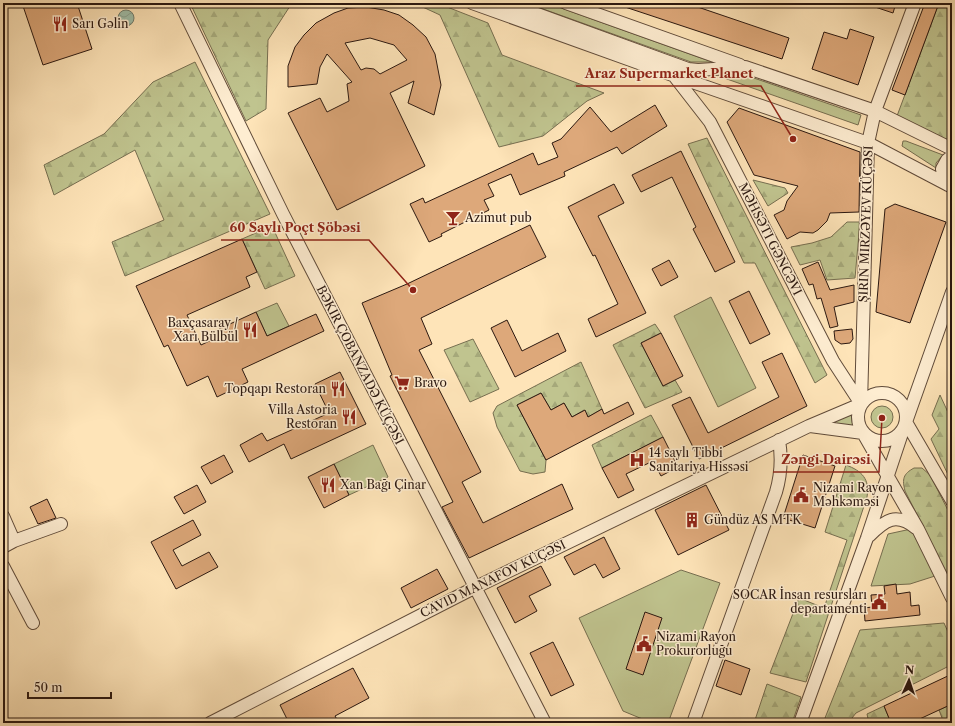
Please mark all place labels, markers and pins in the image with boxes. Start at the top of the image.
restaurant icon: Sarı Gəlin [51,15,69,33]
place label: Sarı Gəlin [72,16,129,31]
callout: Araz Supermarket Planet [576,61,761,86]
bar icon: Azimut pub [444,209,462,227]
place label: Azimut pub [464,210,532,225]
callout: 60 Saylı Poçt Şöbəsi [221,215,369,240]
place label: Baxçasaray / Xarı Bülbül [167,315,238,344]
restaurant icon: Baxçasaray / Xarı Bülbül [241,321,259,339]
supermarket icon: Bravo [393,374,411,392]
place label: Bravo [414,375,447,390]
restaurant icon: Topqapı Restoran [329,380,347,398]
place label: Topqapı Restoran [225,381,326,396]
place label: Villa Astoria Restoran [267,402,338,431]
restaurant icon: Villa Astoria Restoran [340,408,358,426]
place label: 14 saylı Tibbi Sanitariya Hissəsi [649,445,749,474]
callout: Zəngi Dairəsi [773,447,879,472]
hospital icon: 14 saylı Tibbi Sanitariya Hissəsi [628,451,646,469]
restaurant icon: Xan Bağı Çinar [319,476,337,494]
place label: Xan Bağı Çinar [339,477,426,492]
place label: Nizami Rayon Məhkəməsi [813,480,894,509]
public building icon: Nizami Rayon Məhkəməsi [792,486,810,504]
building icon: Gündüz AS MTK [683,511,701,529]
place label: Gündüz AS MTK [704,512,802,527]
place label: SOCAR İnsan resursları departamenti [733,586,867,616]
public building icon: SOCAR İnsan resursları departamenti [870,593,888,611]
place label: Nizami Rayon Prokurorluğu [656,629,737,658]
public building icon: Nizami Rayon Prokurorluğu [635,635,653,653]

